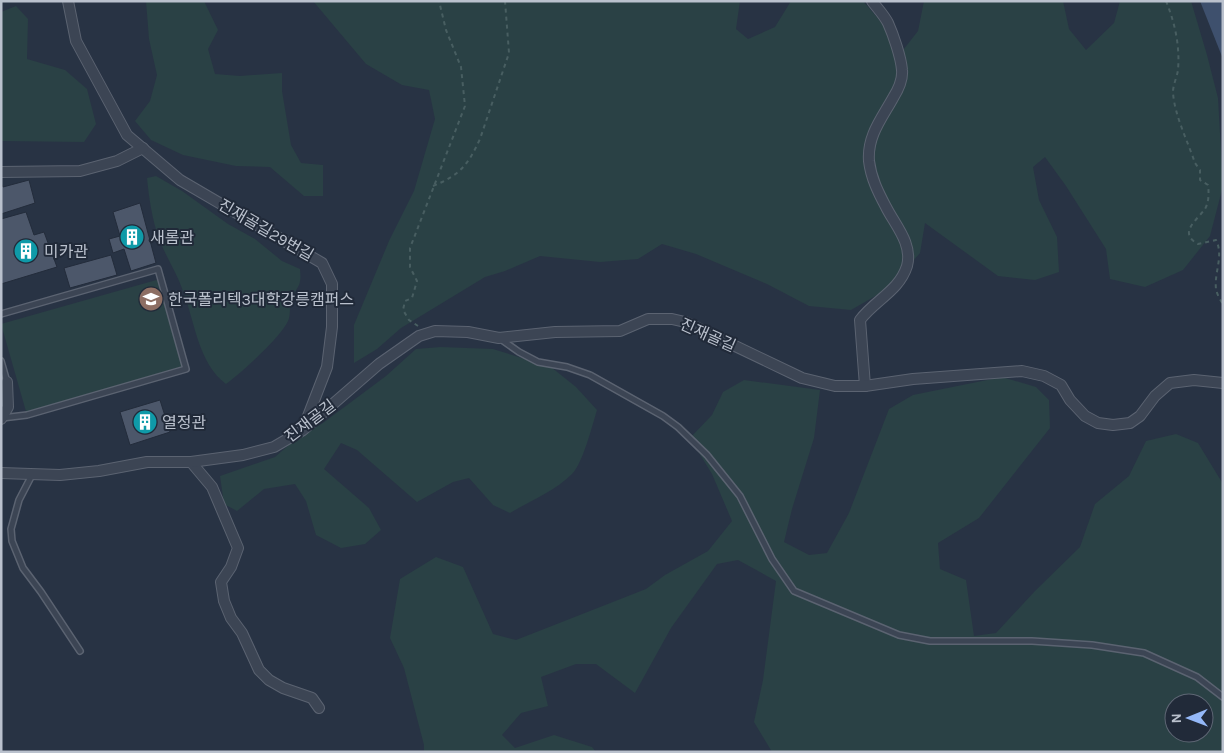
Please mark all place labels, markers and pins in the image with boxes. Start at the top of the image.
building icon: 새롬관 [119,224,145,250]
place label: 새롬관 [150,228,194,247]
building icon: 미카관 [13,238,39,264]
place label: 미카관 [44,242,88,261]
school or university icon: 한국폴리텍3대학강릉캠퍼스 [138,286,164,312]
place label: 한국폴리텍3대학강릉캠퍼스 [168,290,354,309]
building icon: 열정관 [132,409,158,435]
place label: 열정관 [162,413,206,432]

